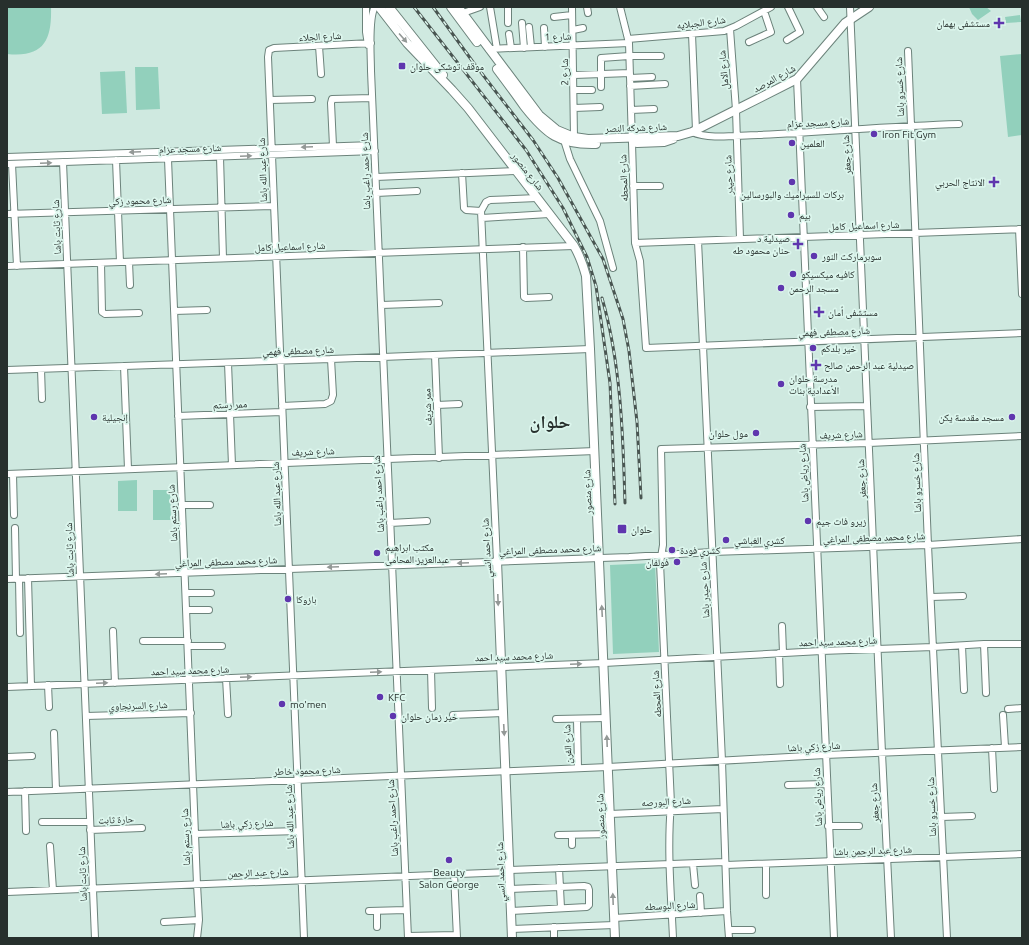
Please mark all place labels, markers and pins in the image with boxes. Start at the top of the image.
marker: مستشفى بهمان [993,17,1005,29]
place label: مستشفى بهمان [936,18,990,30]
marker: موقف توشكى حلوان [397,61,407,71]
place label: موقف توشكى حلوان [410,61,485,73]
marker: Iron Fit Gym [869,129,879,139]
place label: Iron Fit Gym [882,129,936,140]
marker: العلمين [787,138,797,148]
place label: العلمين [800,138,825,150]
marker: الانتاج الحربي [988,176,1000,188]
marker: بركات للسيراميك والبورسالين [787,177,797,187]
place label: الانتاج الحربي [935,177,985,191]
place label: بركات للسيراميك والبورسالين [740,189,844,201]
marker: بيم [786,210,796,220]
place label: بيم [799,210,811,223]
place label: صيدلية د حنان محمود طه [732,233,791,257]
marker: صيدلية د حنان محمود طه [793,239,803,249]
marker: سوبرماركت النور [809,251,819,261]
place label: سوبرماركت النور [821,251,882,262]
marker: كافيه ميكسيكو [788,269,798,279]
place label: كافيه ميكسيكو [801,269,855,280]
marker: مسجد الرحمن [776,283,786,293]
place label: مسجد الرحمن [789,283,839,295]
marker: مستشفى أمان [813,306,825,318]
place label: مستشفى أمان [828,306,878,319]
marker: خير بلدكم [808,343,818,353]
place label: خير بلدكم [821,343,857,356]
marker: صيدلية عبد الرحمن صالح [811,360,821,370]
place label: صيدلية عبد الرحمن صالح [824,360,914,372]
place label: مدرسة حلوان الأعدادية بنات [789,373,839,396]
marker: مدرسة حلوان الأعدادية بنات [776,379,786,389]
marker: إنجيلية [89,412,99,422]
place label: إنجيلية [102,412,128,424]
place label: مسجد مقدسة يكن [939,412,1004,424]
marker: مسجد مقدسة يكن [1007,412,1017,422]
place label: مول حلوان [709,428,748,440]
marker: مول حلوان [751,428,761,438]
marker: زيرو فات جيم [803,516,813,526]
place label: زيرو فات جيم [816,516,866,529]
marker: حلوان [616,523,628,535]
place label: حلوان [631,524,653,536]
marker: كشري الغباشي [721,535,731,545]
place label: كشري الغباشي [734,535,785,549]
place label: مكتب ابراهيم عبدالعزيز المحامى [385,542,449,566]
marker: كشري فودة [667,545,677,555]
place label: كشري فودة [680,545,720,559]
marker: مكتب ابراهيم عبدالعزيز المحامى [372,548,382,558]
place label: فولفان [646,557,669,569]
marker: فولفان [672,557,682,567]
marker: بازوكا [283,594,293,604]
place label: بازوكا [296,594,317,605]
marker: KFC [375,692,385,702]
place label: KFC [388,692,405,703]
marker: mo'men [277,699,287,709]
place label: mo'men [290,699,327,710]
marker: خير زمان حلوان [388,711,398,721]
place label: خير زمان حلوان [401,711,459,723]
marker: Beauty Salon George [444,855,454,865]
place label: Beauty Salon George [419,867,479,890]

